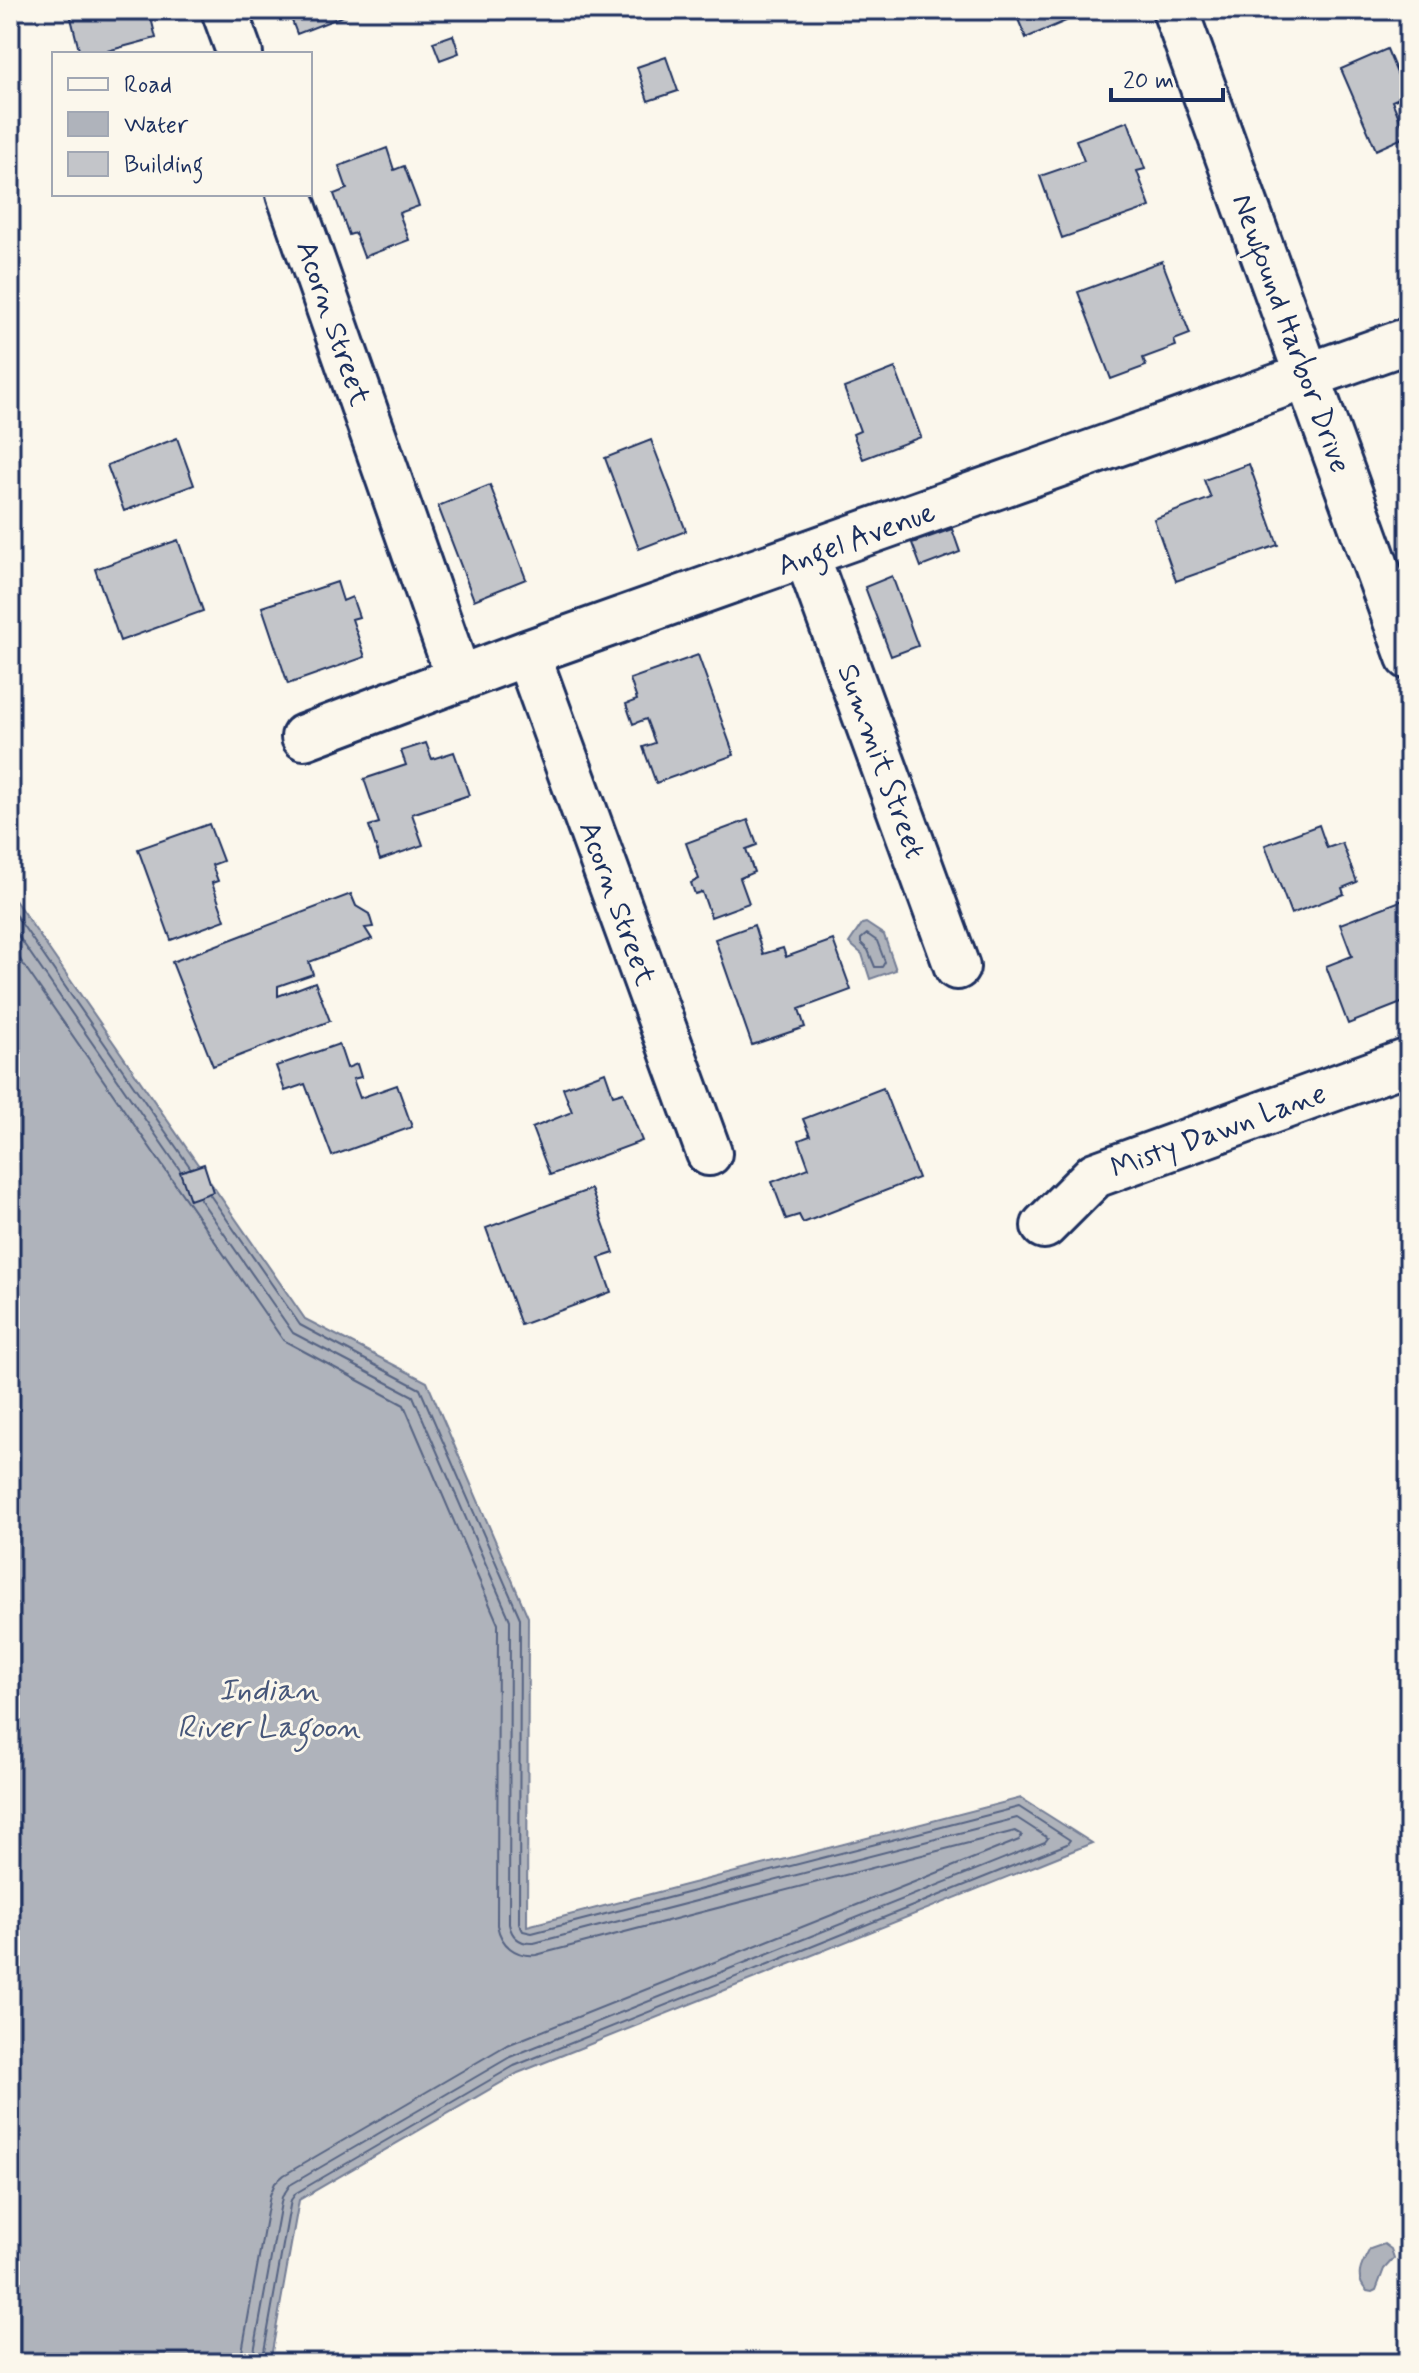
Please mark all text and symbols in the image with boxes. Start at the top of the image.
legend [52,52,312,196]
scale bar [1111,52,1223,102]
text: 20 m [1123,66,1174,97]
text: Road [124,70,172,101]
text: Water [124,110,189,141]
text: Building [124,150,204,184]
street label: Newfound Harbor Drive [1220,189,1359,479]
street label: Acorn Street [286,236,379,412]
street label: Angel Avenue [772,493,942,589]
street label: Summit Street [827,659,934,864]
street label: Acorn Street [569,816,665,991]
street label: Misty Dawn Lane [1105,1074,1332,1188]
water label: Indian River Lagoon [177,1670,361,1753]

